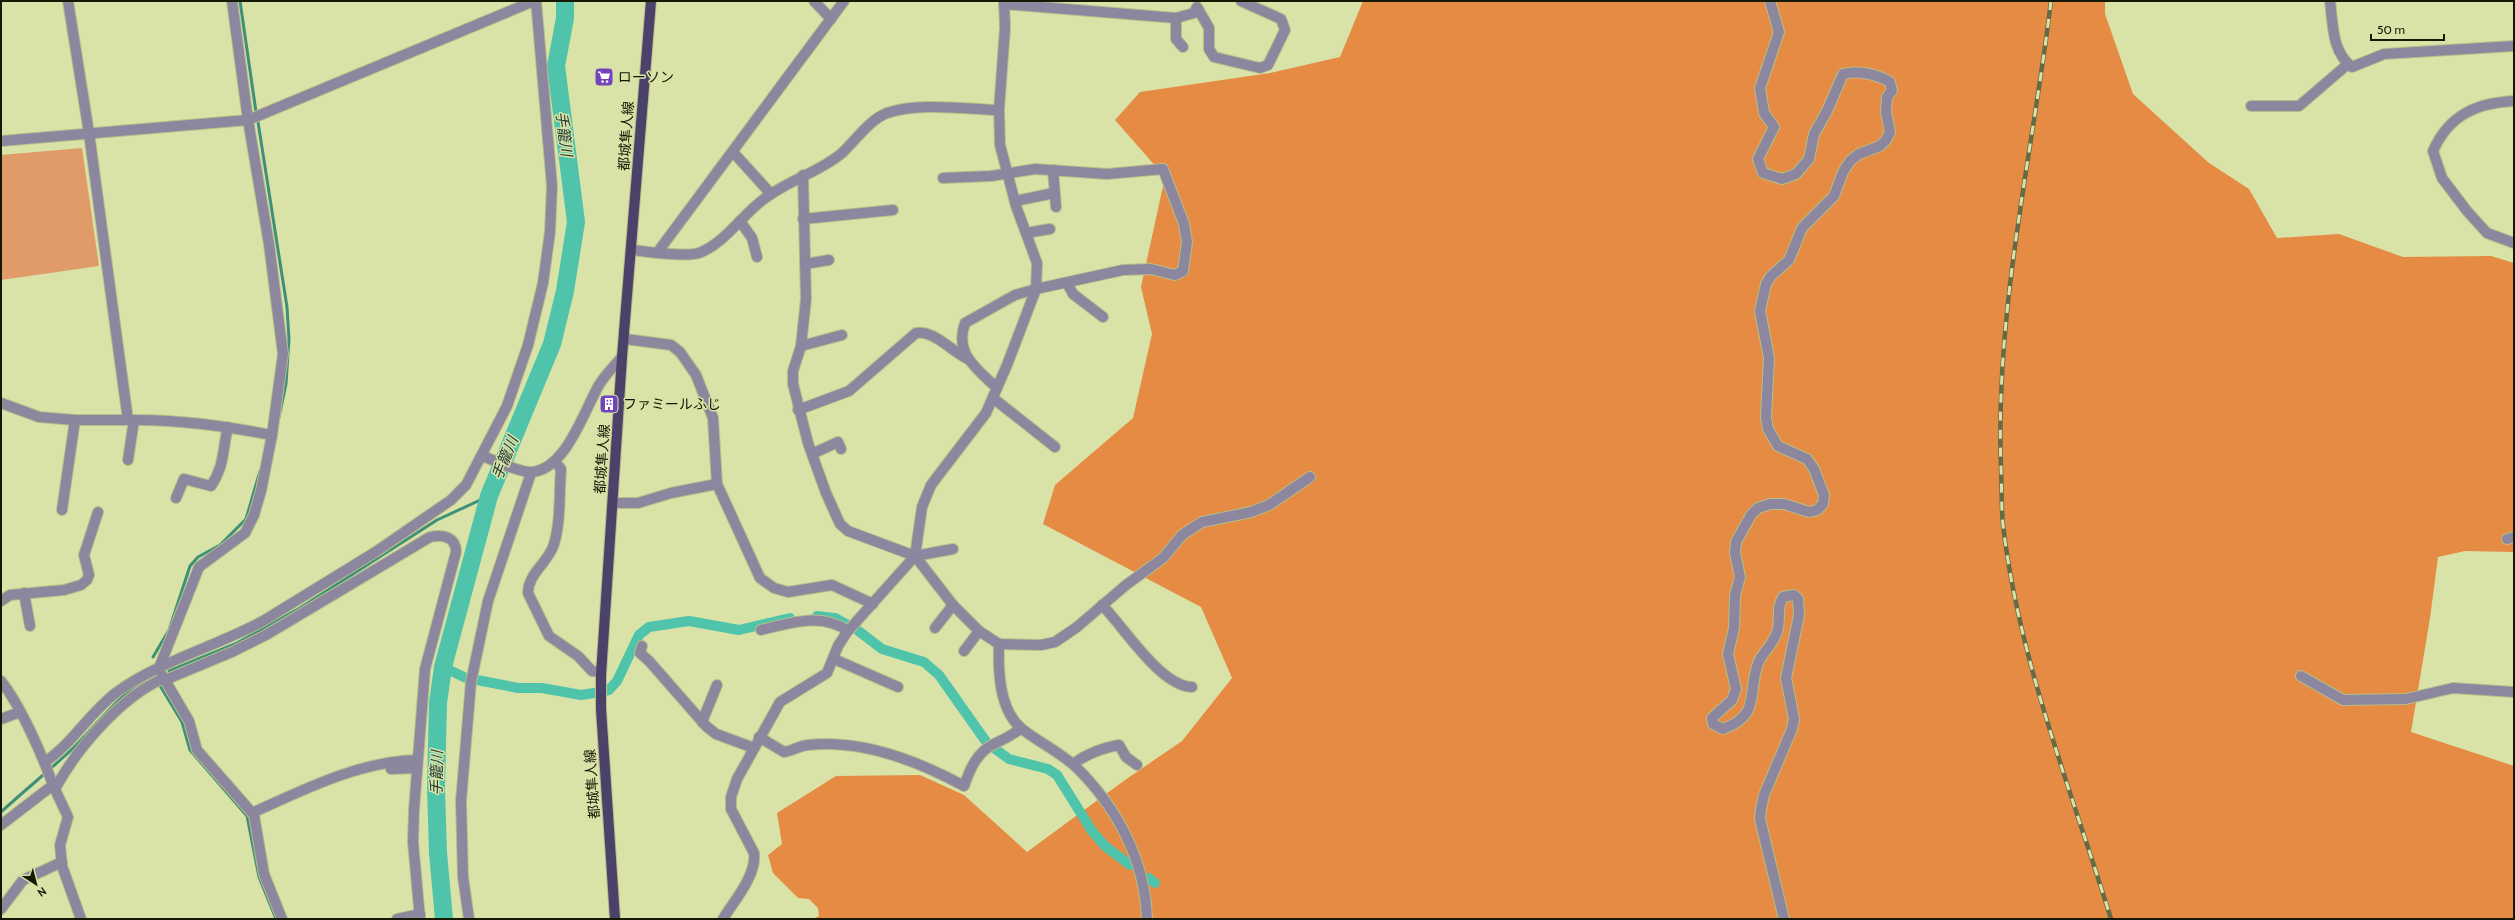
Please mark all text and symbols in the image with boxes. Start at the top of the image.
scale bar [2371,16,2444,42]
text: 50 m [2377,22,2405,37]
supermarket icon: ローソン [593,66,615,88]
place label: ローソン [618,68,674,86]
street label: 都城隼人線 [615,100,637,172]
water label: 手籠川 [552,111,576,159]
building icon: ファミールふじ [598,393,620,415]
place label: ファミールふじ [623,395,721,413]
street label: 都城隼人線 [591,423,613,495]
water label: 手籠川 [488,432,523,482]
water label: 手籠川 [428,748,446,796]
street label: 都城隼人線 [581,748,603,820]
north arrow [16,864,56,904]
text: N [35,884,49,900]

